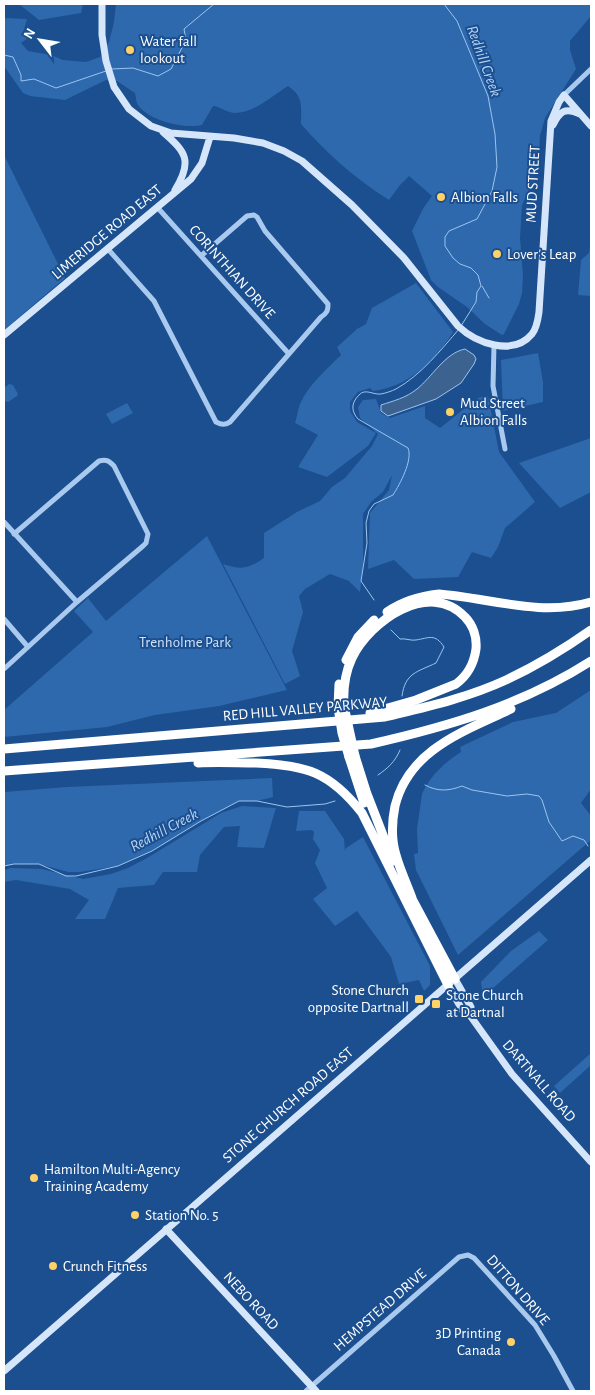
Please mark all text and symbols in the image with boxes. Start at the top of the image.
north arrow [15,15,65,65]
water label: Redhill Creek [464,23,504,99]
text: N [21,26,38,42]
place label: Water fall lookout [140,34,197,66]
marker: Water fall lookout [124,44,136,56]
street label: MUD STREET [523,144,543,223]
street label: LIMERIDGE ROAD EAST [49,181,165,282]
place label: Albion Falls [451,190,518,205]
marker: Albion Falls [435,191,447,203]
street label: CORINTHIAN DRIVE [186,222,278,322]
place label: Lover's Leap [507,247,576,262]
marker: Lover's Leap [491,248,503,260]
place label: Mud Street Albion Falls [460,396,527,428]
marker: Mud Street Albion Falls [444,406,456,418]
park label: Trenholme Park [139,635,231,650]
street label: RED HILL VALLEY PARKWAY [222,694,388,724]
water label: Redhill Creek [127,805,201,855]
place label: Stone Church opposite Dartnall [308,983,409,1015]
place label: Stone Church at Dartnal [446,988,524,1020]
marker: Stone Church opposite Dartnall [413,993,425,1005]
marker: Stone Church at Dartnal [430,998,442,1010]
street label: DARTNALL ROAD [500,1037,579,1125]
street label: STONE CHURCH ROAD EAST [220,1044,357,1166]
place label: Hamilton Multi-Agency Training Academy [44,1162,181,1194]
marker: Hamilton Multi-Agency Training Academy [28,1172,40,1184]
place label: Station No. 5 [145,1208,218,1223]
marker: Station No. 5 [129,1209,141,1221]
street label: DITTON DRIVE [484,1252,552,1328]
place label: Crunch Fitness [63,1259,147,1274]
marker: Crunch Fitness [47,1260,59,1272]
street label: HEMPSTEAD DRIVE [331,1266,429,1354]
street label: NEBO ROAD [220,1269,282,1333]
place label: 3D Printing Canada [435,1326,502,1358]
marker: 3D Printing Canada [505,1336,517,1348]

